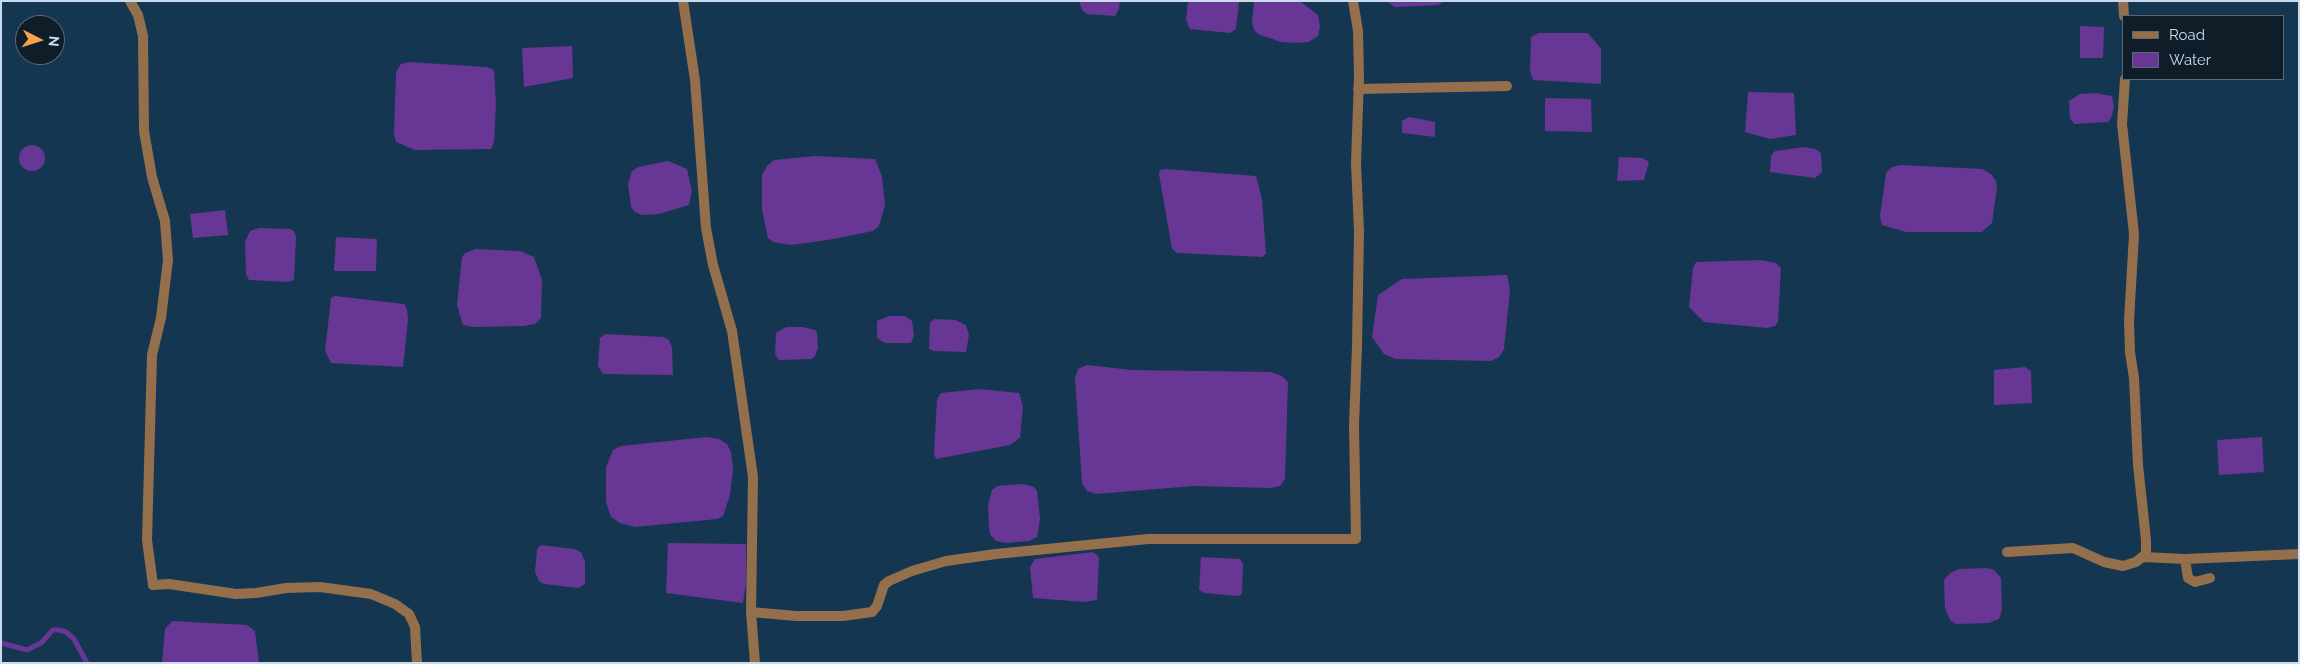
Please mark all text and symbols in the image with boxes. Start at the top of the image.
north arrow [15,15,65,65]
legend [2122,15,2285,80]
text: Road [2169,26,2205,44]
text: N [46,35,62,47]
text: Water [2169,51,2211,69]

